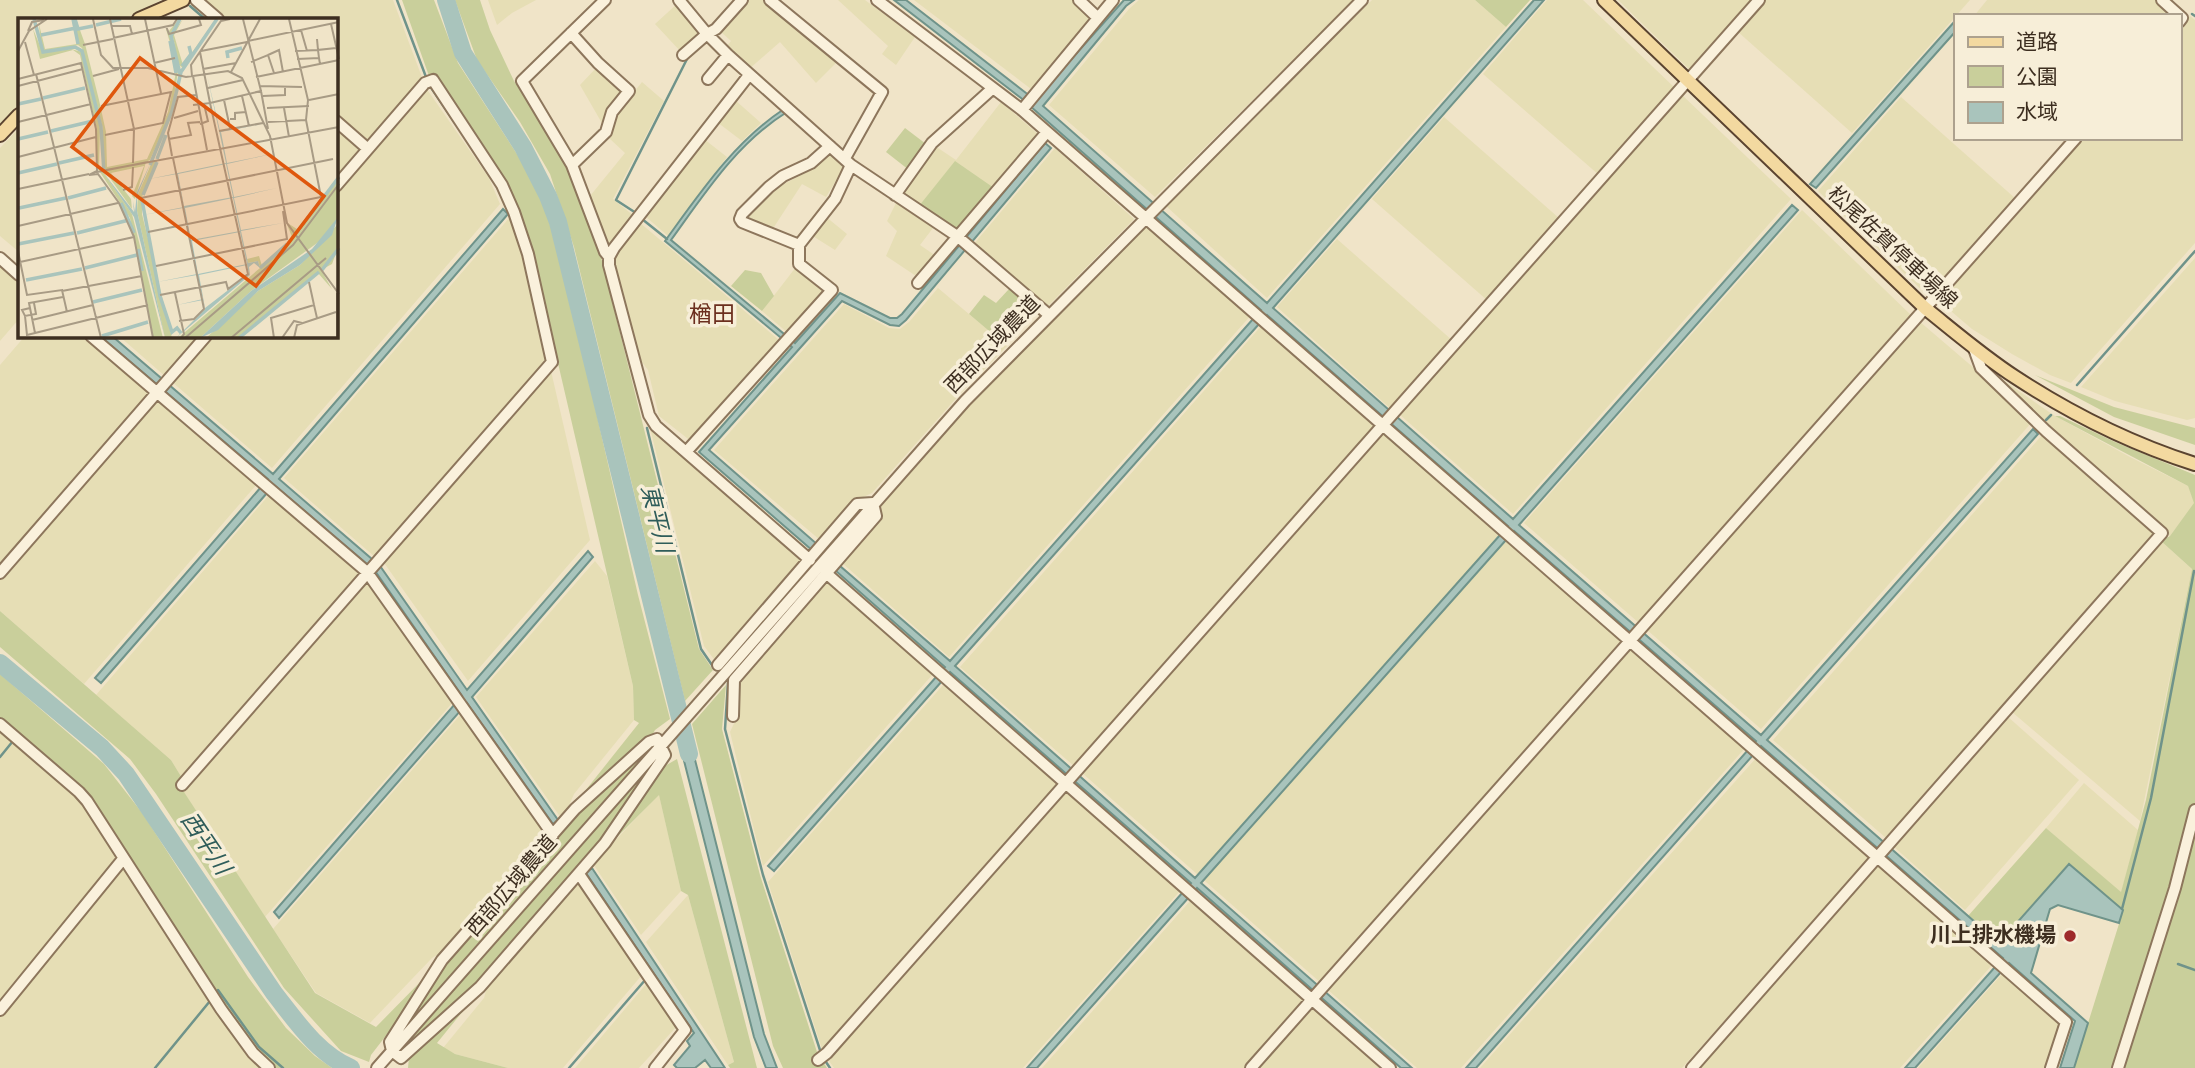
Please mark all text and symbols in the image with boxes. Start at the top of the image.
legend [1954,14,2181,140]
inset map [18,18,338,338]
text: 道路 [2016,27,2058,59]
text: 公園 [2016,62,2058,94]
text: 水域 [2016,97,2058,129]
street label: 松尾佐賀停車場線 [1820,179,1964,317]
street label: 西部広域農道 [938,289,1048,401]
district label: 楢田 [689,298,735,333]
water label: 東平川 [631,481,682,560]
water label: 西平川 [171,806,240,885]
street label: 西部広域農道 [459,828,565,944]
place label: 川上排水機場 [1930,920,2056,952]
marker: 川上排水機場 [2062,928,2078,944]

